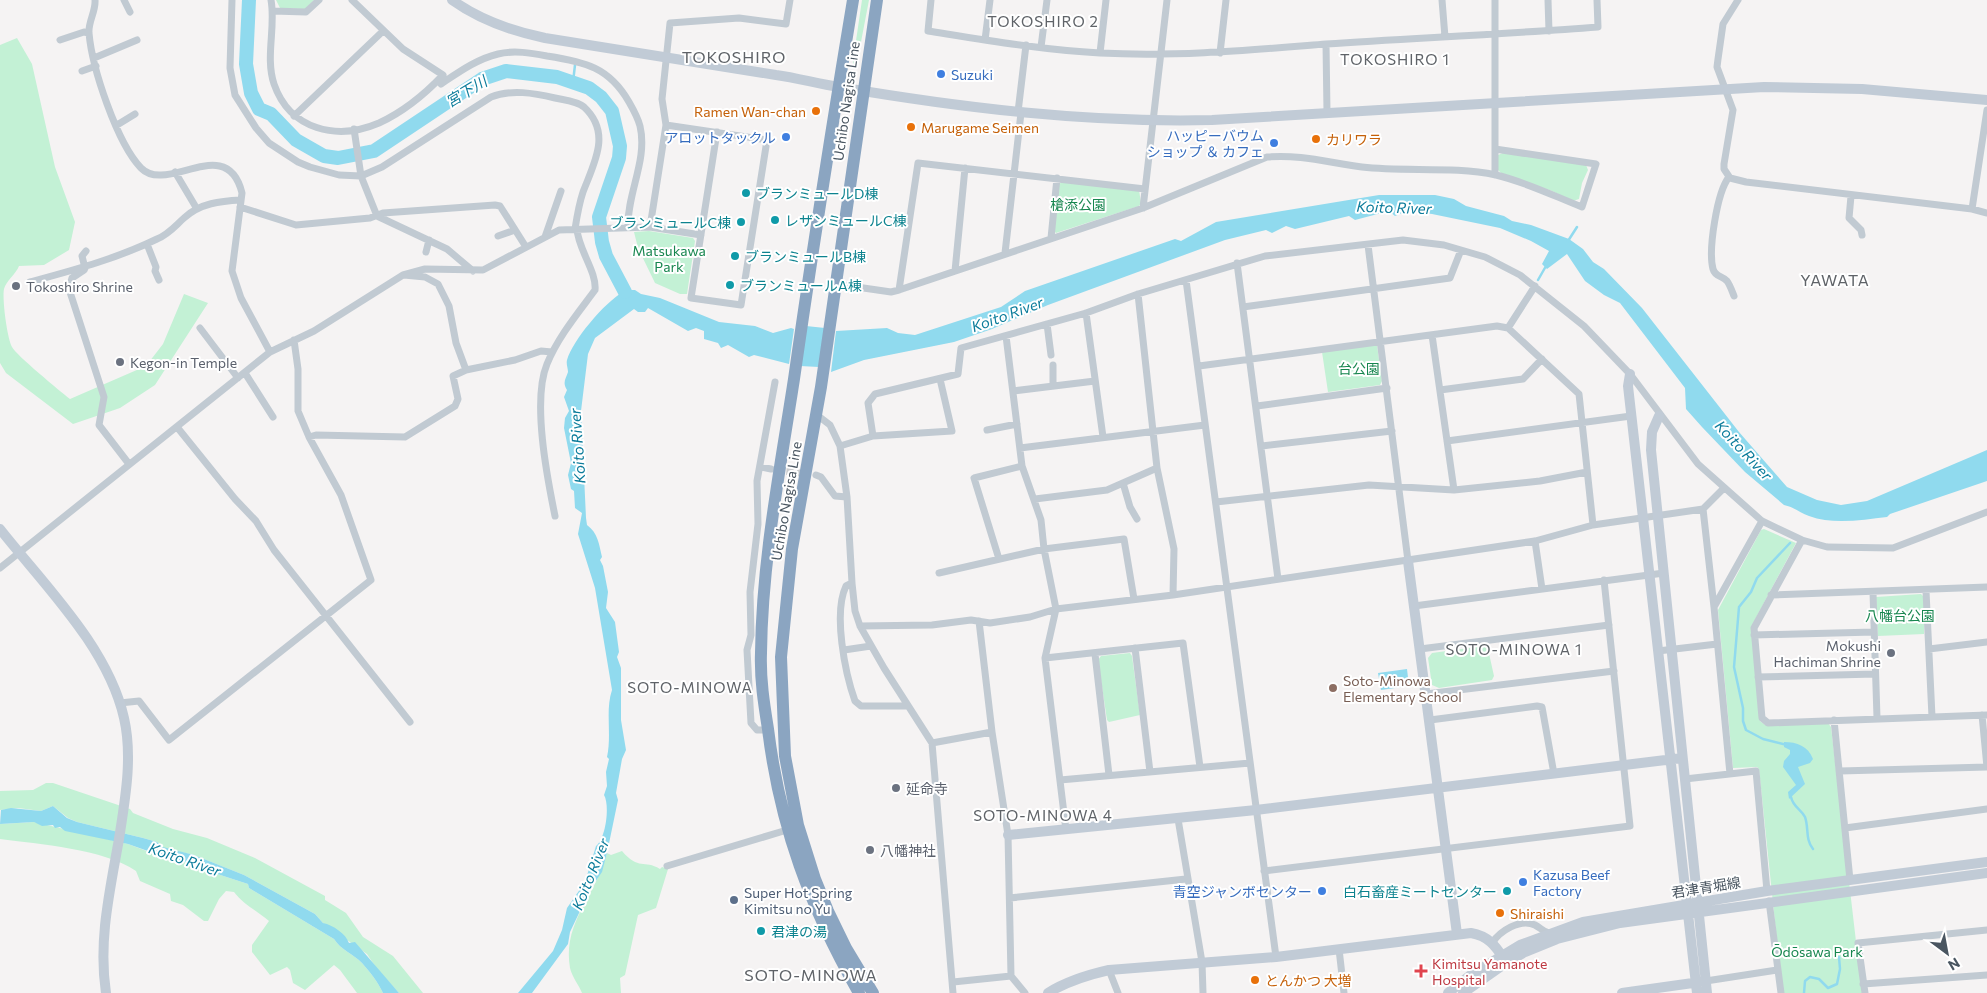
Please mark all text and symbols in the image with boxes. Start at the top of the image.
district label: TOKOSHIRO 2 [987,12,1099,30]
street label: Uchibo Nagisa Line [829,40,863,162]
district label: TOKOSHIRO [682,47,786,66]
district label: TOKOSHIRO 1 [1340,50,1450,68]
place label: Suzuki [951,66,993,83]
marker: Suzuki [935,68,947,80]
water label: 宮下川 [442,71,492,110]
place label: Ramen Wan-chan [694,103,806,120]
marker: Ramen Wan-chan [810,105,822,117]
place label: Marugame Seimen [921,119,1039,136]
marker: Marugame Seimen [905,121,917,133]
place label: ハッピーバウム ショップ ＆ カフェ [1147,127,1264,160]
place label: アロットタックル [664,129,776,146]
marker: アロットタックル [780,131,792,143]
place label: カリワラ [1326,131,1382,148]
marker: カリワラ [1310,133,1322,145]
marker: ハッピーバウム ショップ ＆ カフェ [1268,137,1280,149]
place label: ブランミュールD棟 [756,185,878,202]
marker: ブランミュールD棟 [740,187,752,199]
park label: 槍添公園 [1050,196,1106,213]
water label: Koito River [1356,197,1433,217]
place label: レザンミュールC棟 [785,212,907,229]
place label: ブランミュールC棟 [609,214,731,231]
marker: レザンミュールC棟 [769,214,781,226]
marker: ブランミュールC棟 [735,216,747,228]
park label: Matsukawa Park [632,242,706,275]
place label: ブランミュールB棟 [745,248,866,265]
marker: ブランミュールB棟 [729,250,741,262]
district label: YAWATA [1800,270,1870,289]
place label: ブランミュールA棟 [740,277,862,294]
place label: Tokoshiro Shrine [26,278,133,295]
marker: ブランミュールA棟 [724,279,736,291]
marker: Tokoshiro Shrine [10,280,22,292]
water label: Koito River [968,292,1046,335]
place label: Kegon-in Temple [130,354,237,371]
marker: Kegon-in Temple [114,356,126,368]
park label: 台公園 [1338,360,1380,377]
water label: Koito River [565,407,589,484]
water label: Koito River [1712,416,1777,484]
street label: Uchibo Nagisa Line [767,440,805,562]
park label: 八幡台公園 [1865,607,1935,624]
place label: Mokushi Hachiman Shrine [1774,637,1881,670]
district label: SOTO-MINOWA 1 [1446,640,1582,658]
marker: Mokushi Hachiman Shrine [1885,647,1897,659]
place label: Soto-Minowa Elementary School [1343,672,1462,705]
district label: SOTO-MINOWA [627,678,753,696]
marker: Soto-Minowa Elementary School [1327,682,1339,694]
place label: 延命寺 [906,780,948,797]
marker: 延命寺 [890,782,902,794]
district label: SOTO-MINOWA 4 [973,806,1113,824]
water label: Koito River [568,835,613,912]
water label: Koito River [146,838,225,880]
place label: 八幡神社 [880,842,936,859]
marker: 八幡神社 [864,844,876,856]
place label: Kazusa Beef Factory [1533,866,1611,899]
street label: 君津青堀線 [1670,873,1742,901]
marker: Kazusa Beef Factory [1517,876,1529,888]
place label: 青空ジャンボセンター [1173,883,1312,900]
place label: 白石畜産ミートセンター [1343,883,1497,900]
place label: Super Hot Spring Kimitsu no Yu [744,884,853,917]
marker: 青空ジャンボセンター [1316,885,1328,897]
marker: 白石畜産ミートセンター [1501,885,1513,897]
marker: Super Hot Spring Kimitsu no Yu [728,894,740,906]
place label: Shiraishi [1510,905,1564,922]
marker: Shiraishi [1494,907,1506,919]
place label: 君津の湯 [771,923,827,940]
marker: 君津の湯 [755,925,767,937]
north arrow [1922,928,1972,978]
park label: Ōdōsawa Park [1771,943,1863,960]
text: N [1945,954,1963,974]
place label: Kimitsu Yamanote Hospital [1432,955,1547,988]
marker: Kimitsu Yamanote Hospital [1414,964,1428,978]
district label: SOTO-MINOWA [744,965,878,984]
place label: とんかつ 大増 [1265,972,1352,989]
marker: とんかつ 大増 [1249,974,1261,986]

